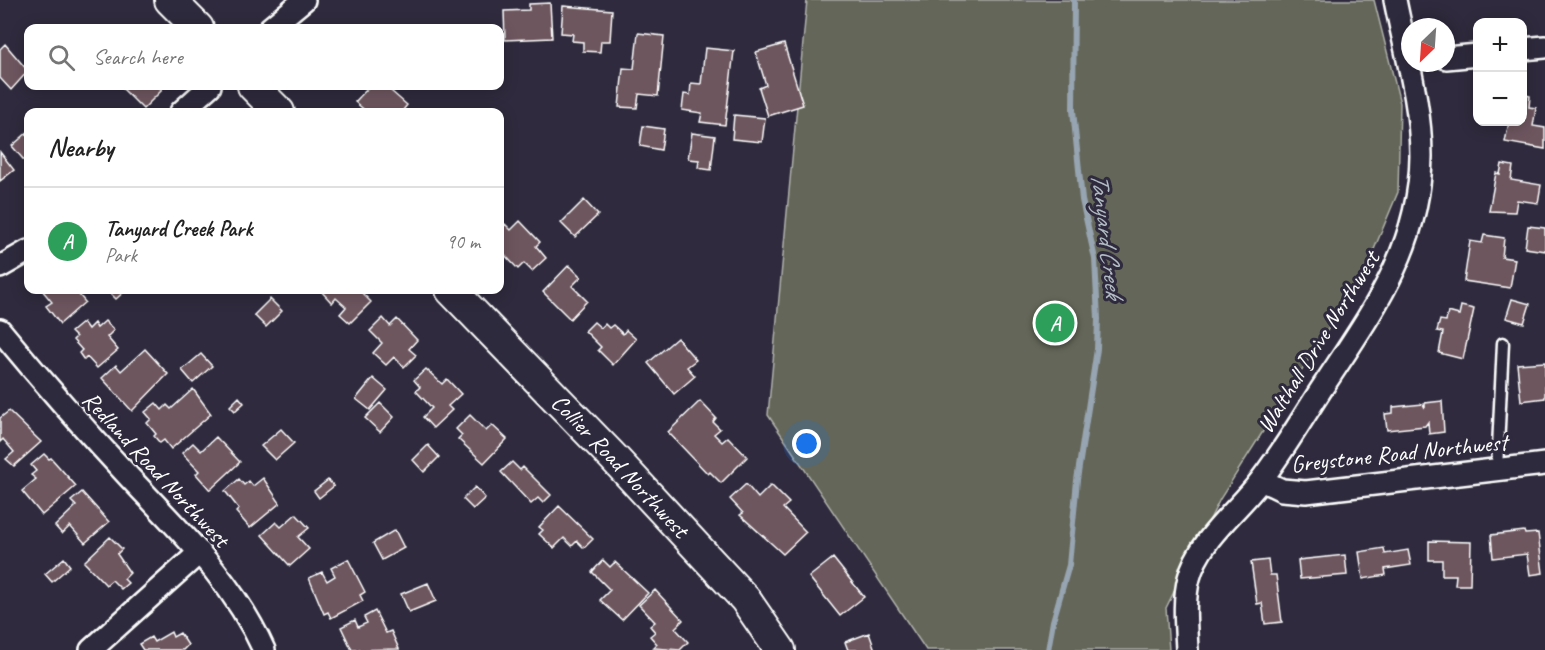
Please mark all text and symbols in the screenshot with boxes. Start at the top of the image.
north arrow [1401,18,1455,72]
map controls [1473,18,1527,126]
button: + [1473,18,1527,72]
search box [24,24,504,90]
icon: search [45,41,78,74]
text: Search here [93,43,183,71]
button: − [1473,72,1527,126]
text: Nearby [48,131,113,164]
water label: Tanyard Creek [1083,171,1132,305]
text: Tanyard Creek Park [105,215,253,243]
text: A [62,229,73,254]
text: 90 m [446,229,480,254]
text: Park [105,243,137,268]
street label: Walthall Drive Northwest [1250,244,1387,439]
pin: A [1036,300,1074,346]
street label: Redland Road Northwest [76,385,237,555]
street label: Collier Road Northwest [545,388,697,545]
street label: Greystone Road Northwest [1289,426,1512,479]
your location [792,429,821,458]

